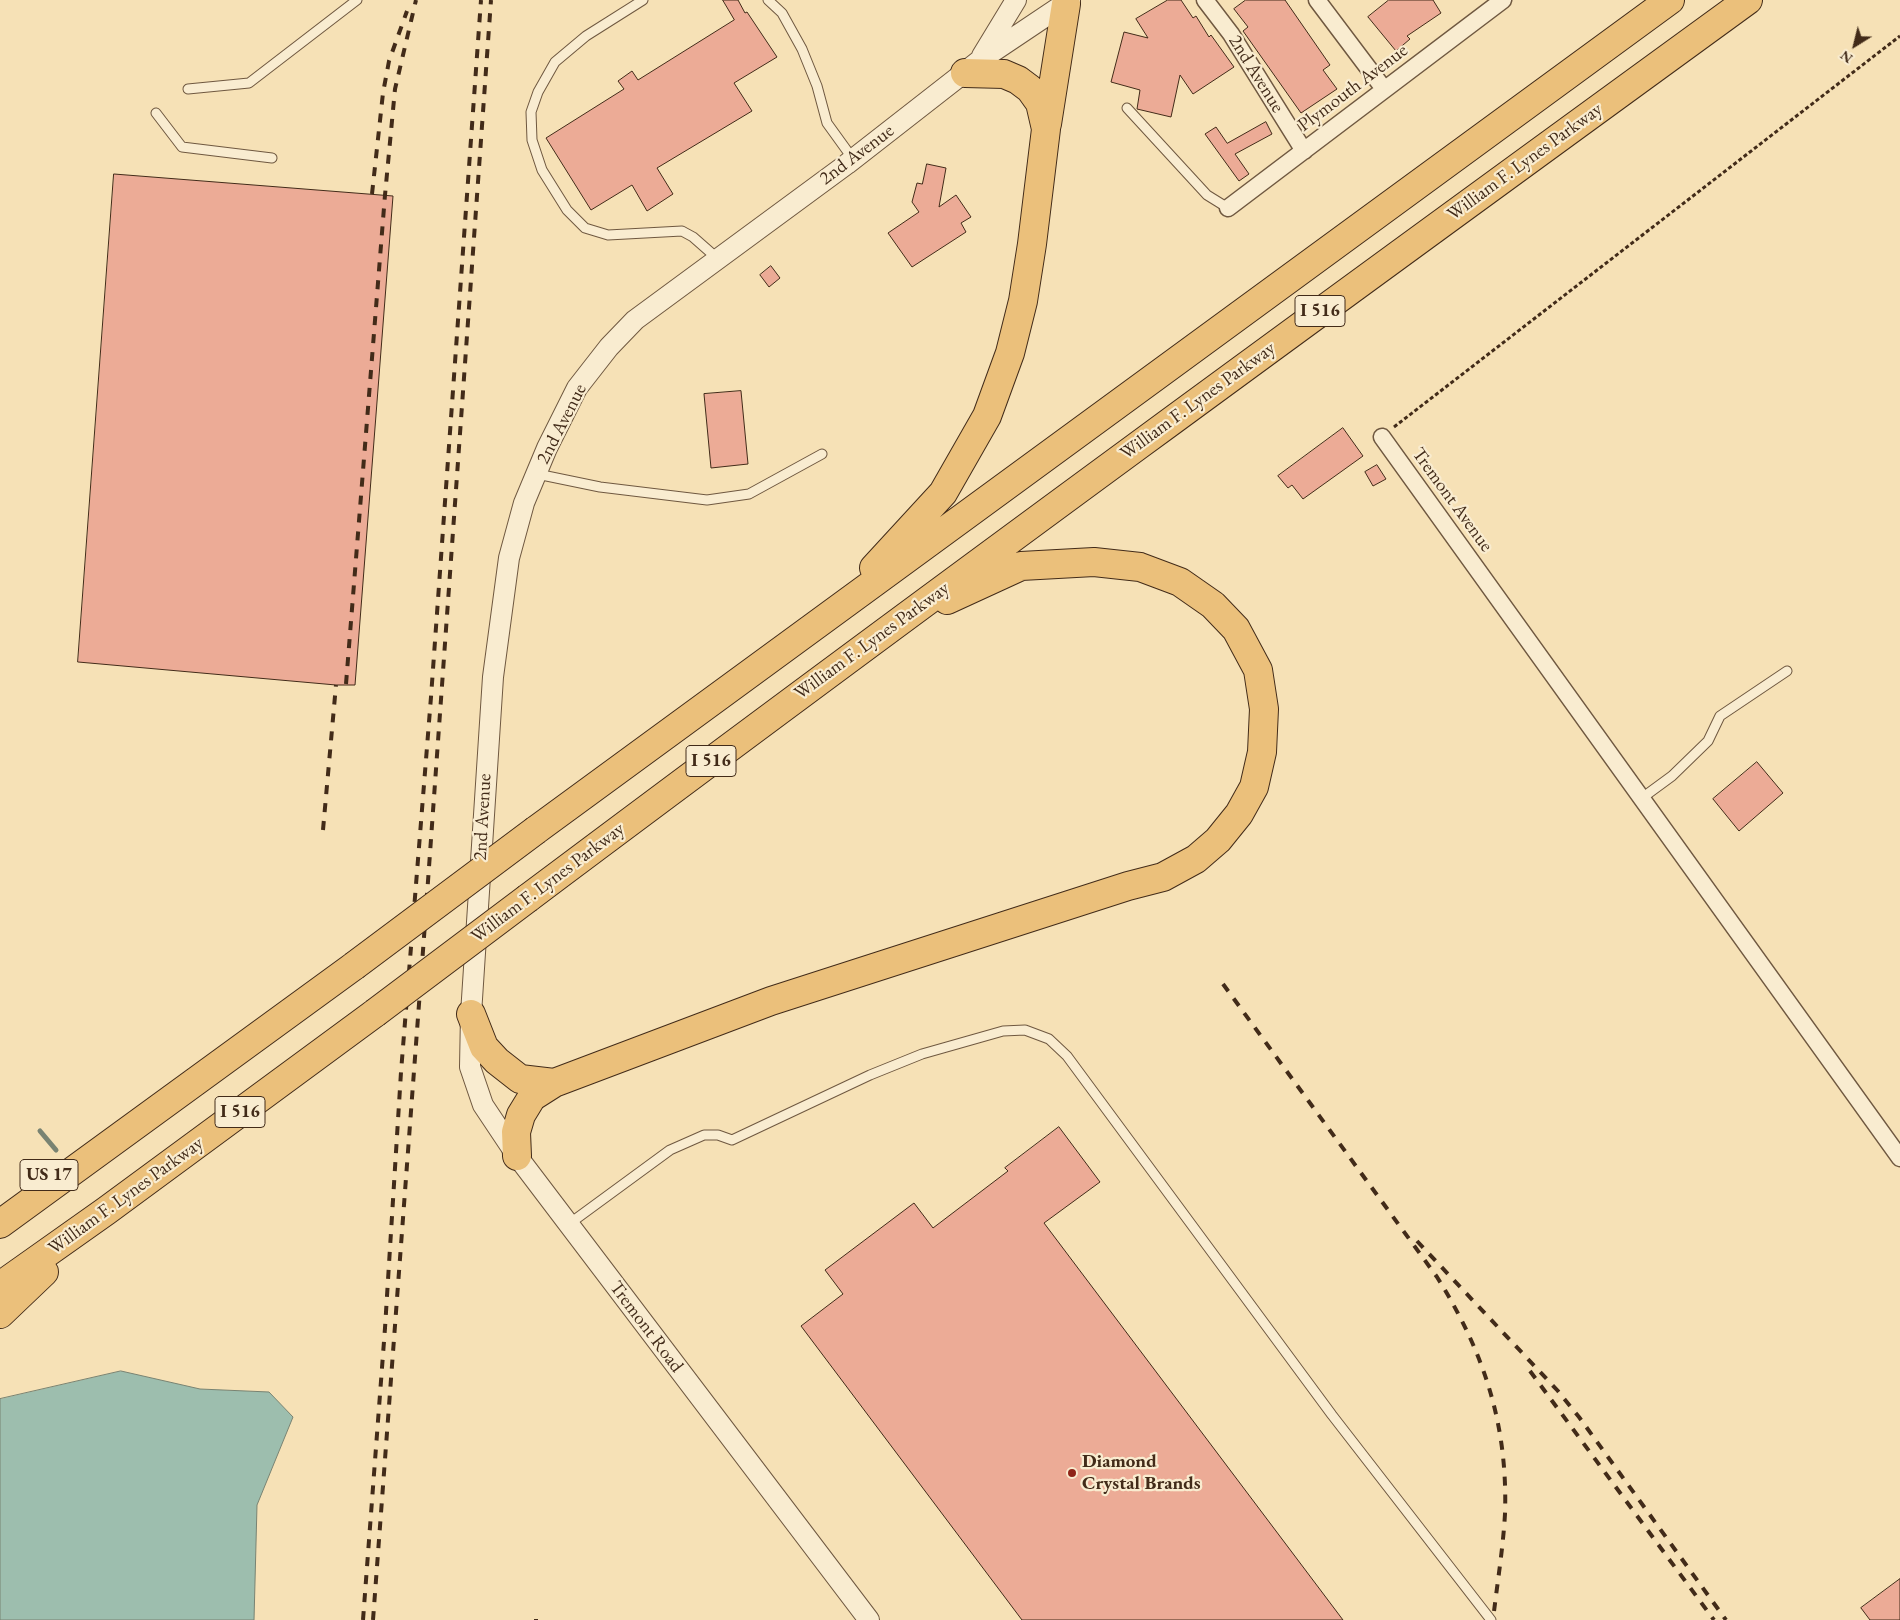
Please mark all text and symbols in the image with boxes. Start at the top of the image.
north arrow [1830,20,1880,70]
street label: 2nd Avenue [1223,31,1289,117]
street label: Plymouth Avenue [1294,39,1412,137]
text: N [1836,47,1856,68]
street label: William F. Lynes Parkway [1443,98,1607,226]
street label: 2nd Avenue [815,120,899,190]
road number: I 516 [1295,296,1345,326]
street label: William F. Lynes Parkway [1116,337,1280,465]
street label: 2nd Avenue [532,380,592,468]
street label: Tremont Avenue [1407,444,1497,556]
street label: William F. Lynes Parkway [790,577,954,705]
road number: I 516 [686,746,736,776]
street label: 2nd Avenue [469,773,497,861]
street label: William F. Lynes Parkway [467,818,629,948]
road number: I 516 [215,1096,265,1128]
street label: William F. Lynes Parkway [44,1132,208,1260]
road number: US 17 [20,1160,78,1190]
street label: Tremont Road [604,1277,688,1377]
place label: Diamond Crystal Brands [1082,1451,1201,1495]
marker: Diamond Crystal Brands [1066,1467,1078,1479]

